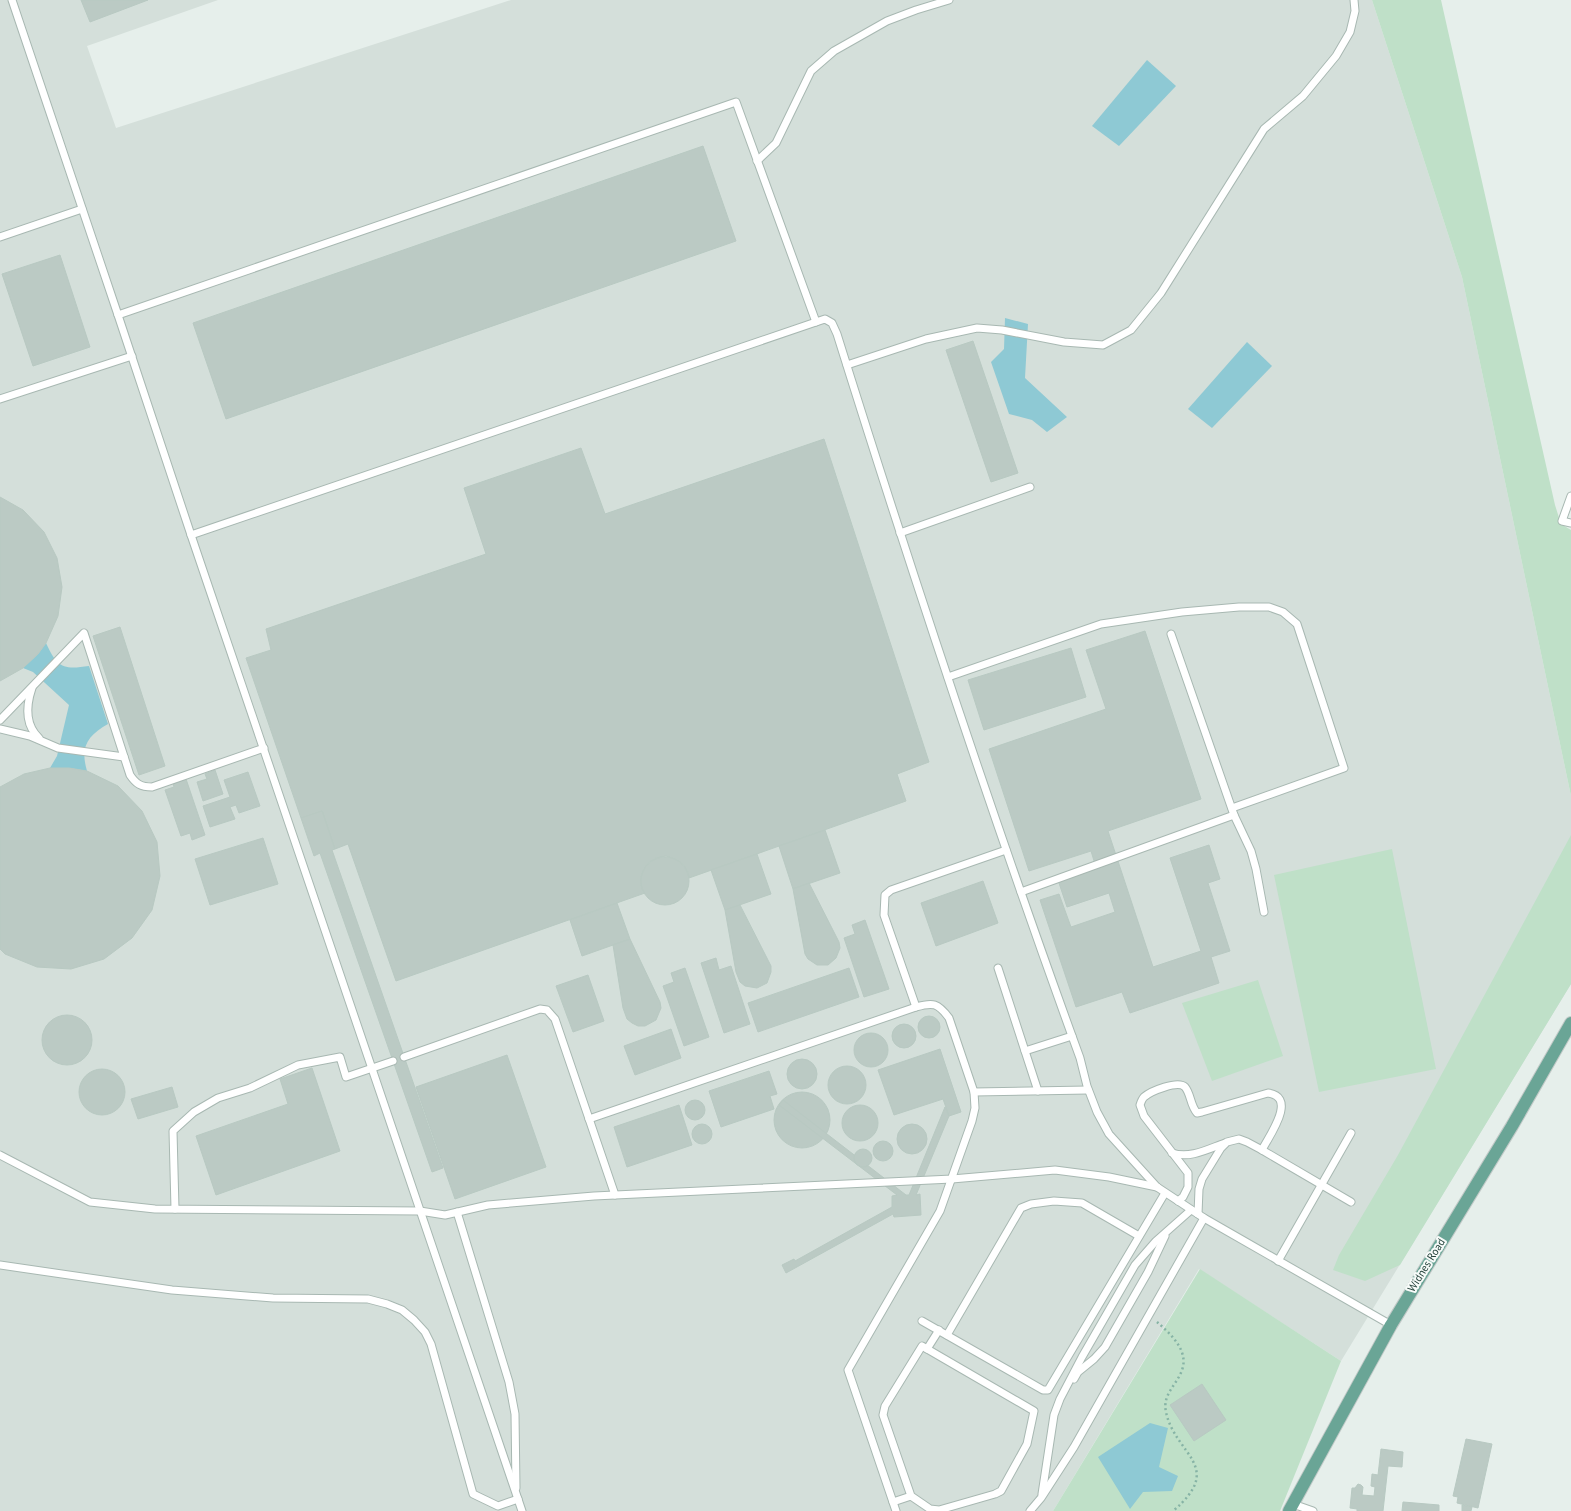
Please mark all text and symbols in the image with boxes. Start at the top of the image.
street label: Widnes Road [1404,1236,1448,1294]

